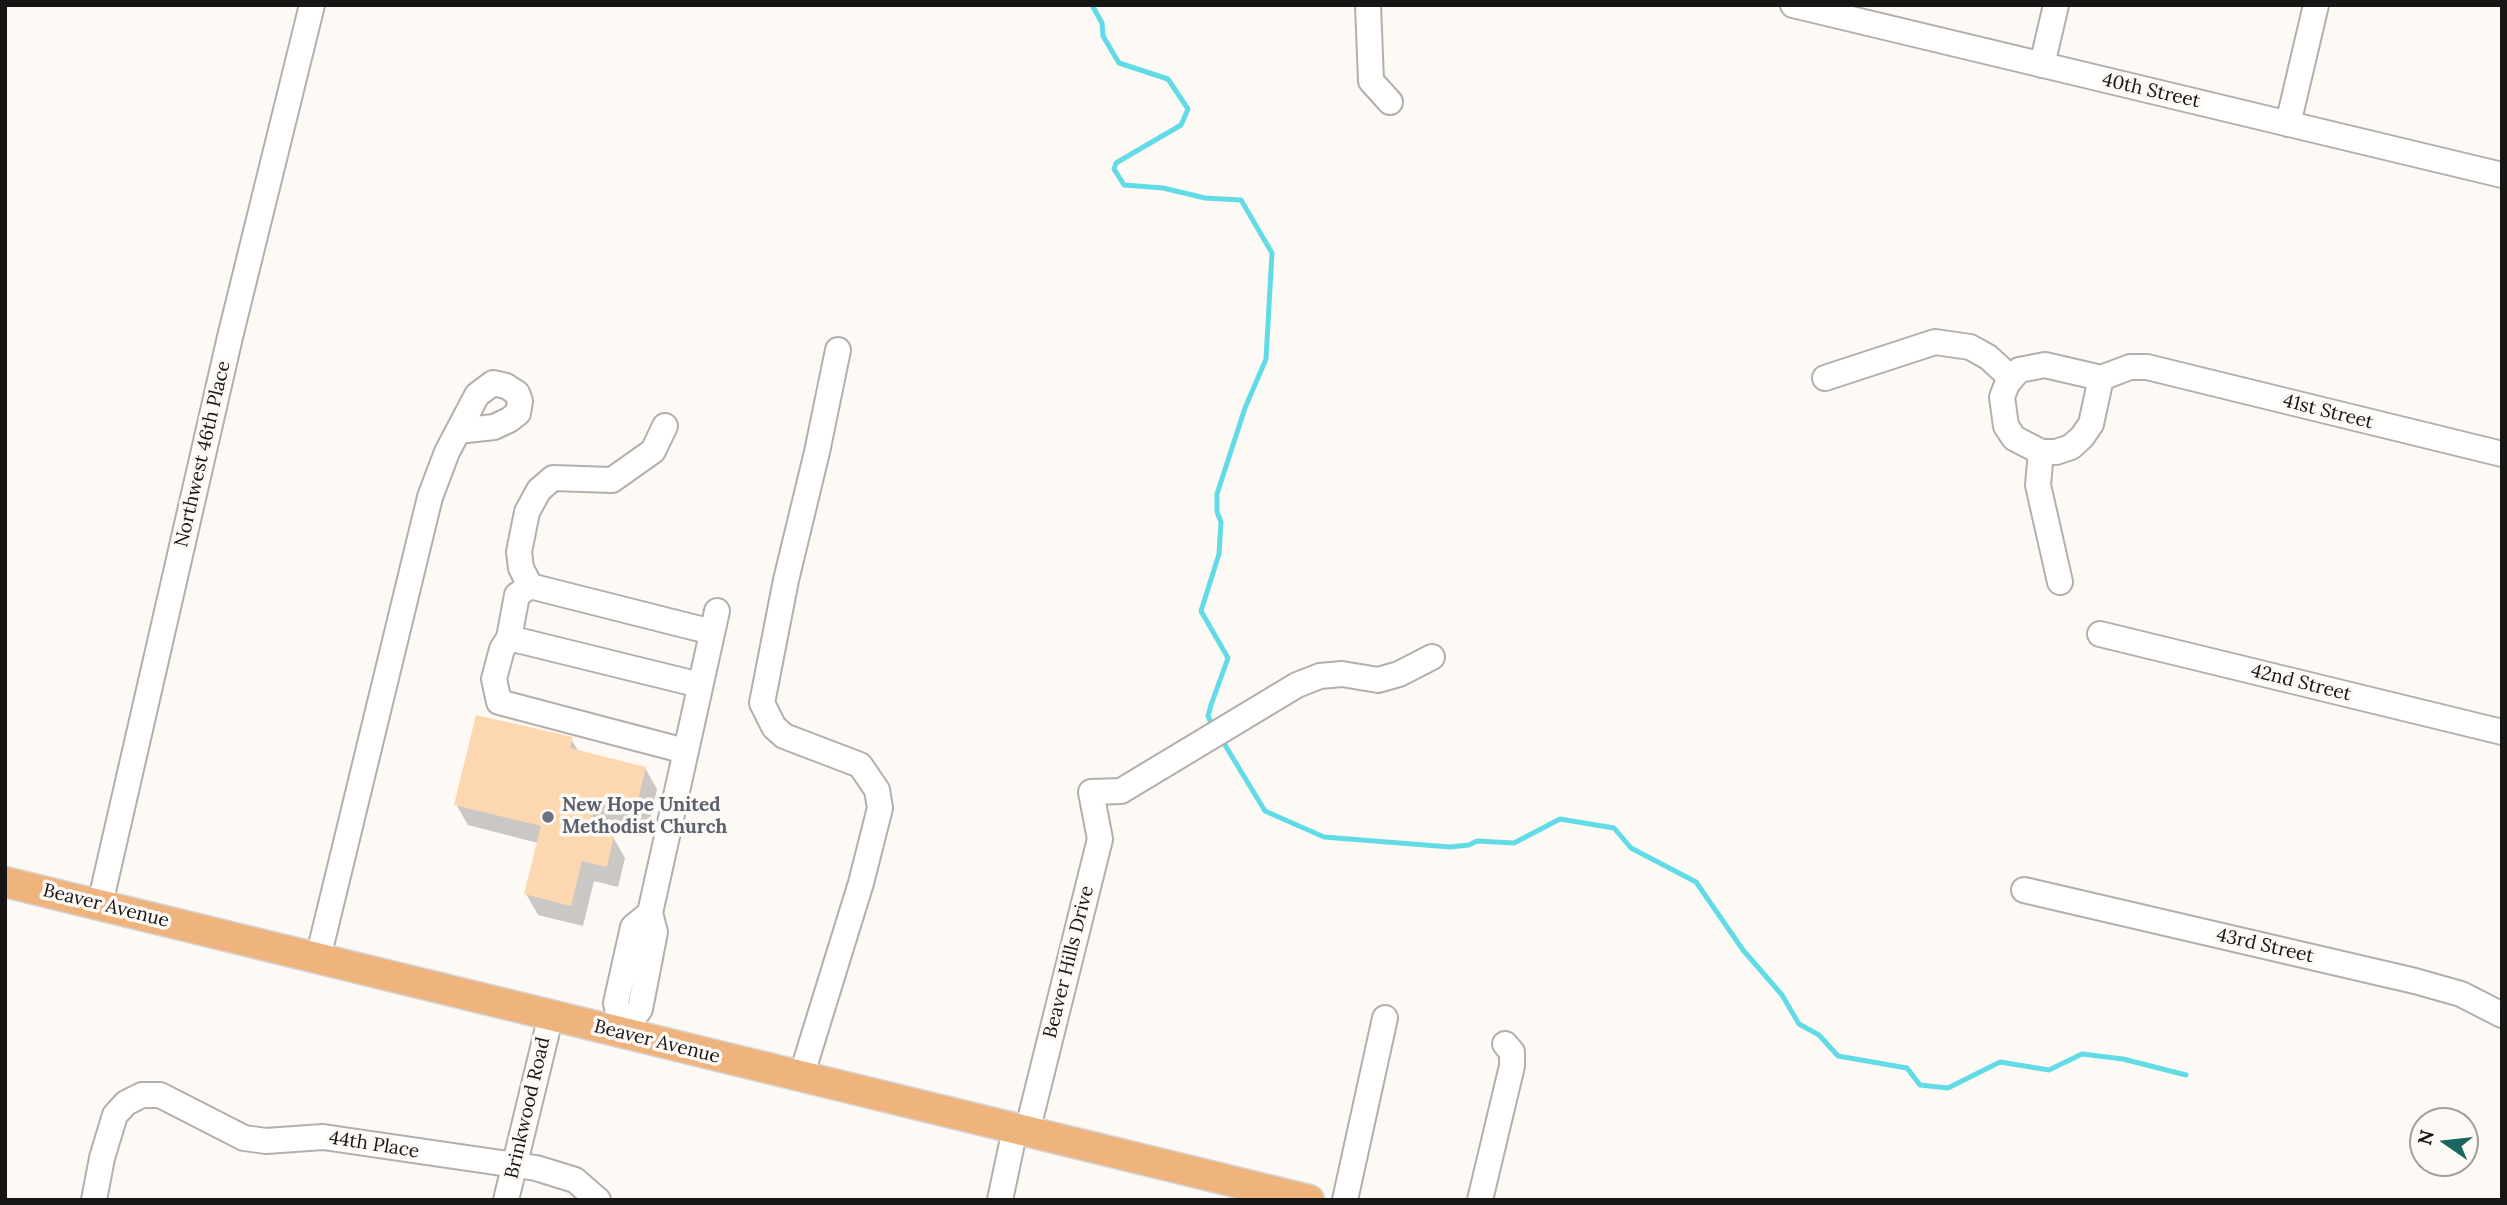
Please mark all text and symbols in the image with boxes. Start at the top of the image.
street label: 40th Street [2100,69,2202,113]
street label: Northwest 46th Place [170,359,236,549]
street label: 41st Street [2280,390,2376,434]
street label: 42nd Street [2249,660,2353,706]
place label: New Hope United Methodist Church [562,795,727,839]
marker: New Hope United Methodist Church [540,809,556,825]
street label: Beaver Avenue [41,879,171,933]
street label: Beaver Hills Drive [1039,883,1099,1041]
street label: 43rd Street [2214,924,2316,968]
street label: Beaver Avenue [592,1015,722,1069]
street label: Brinkwood Road [501,1035,555,1181]
north arrow [2409,1107,2479,1177]
street label: 44th Place [327,1127,421,1163]
text: N [2412,1127,2439,1147]

